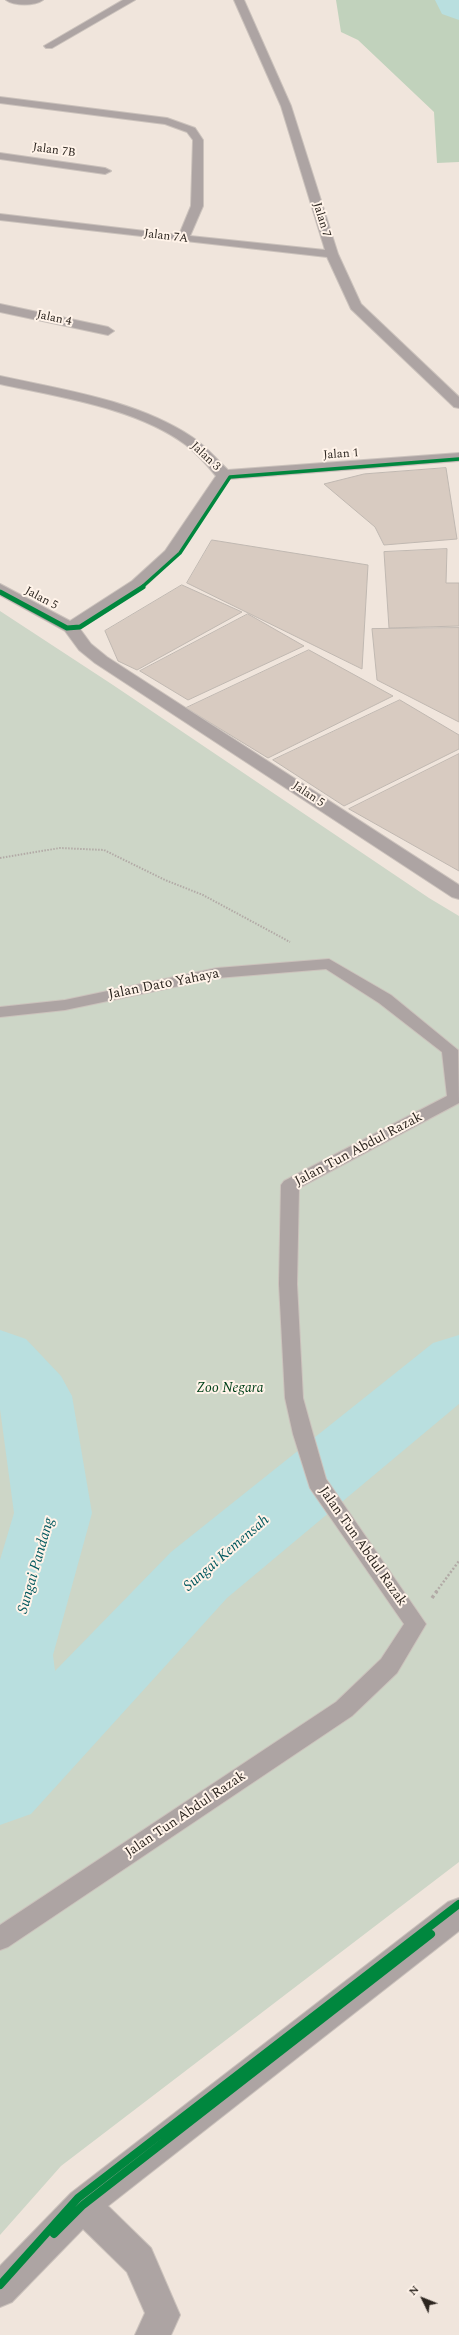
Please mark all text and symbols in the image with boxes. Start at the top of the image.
street label: Jalan 7B [32,141,76,161]
street label: Jalan 7 [309,201,333,239]
street label: Jalan 7A [143,227,189,247]
street label: Jalan 4 [35,308,73,330]
street label: Jalan 3 [187,440,223,474]
street label: Jalan 1 [323,447,359,463]
street label: Jalan 5 [22,584,60,614]
street label: Jalan 5 [289,779,327,811]
street label: Jalan Dato Yahaya [107,966,221,1004]
street label: Jalan Tun Abdul Razak [292,1109,426,1191]
park label: Zoo Negara [197,1381,263,1397]
street label: Jalan Tun Abdul Razak [314,1484,410,1610]
water label: Sungai Kemensah [180,1512,274,1596]
water label: Sungai Pandang [15,1516,59,1616]
street label: Jalan Tun Abdul Razak [122,1768,250,1862]
north arrow [403,2279,443,2319]
text: N [405,2281,423,2300]

